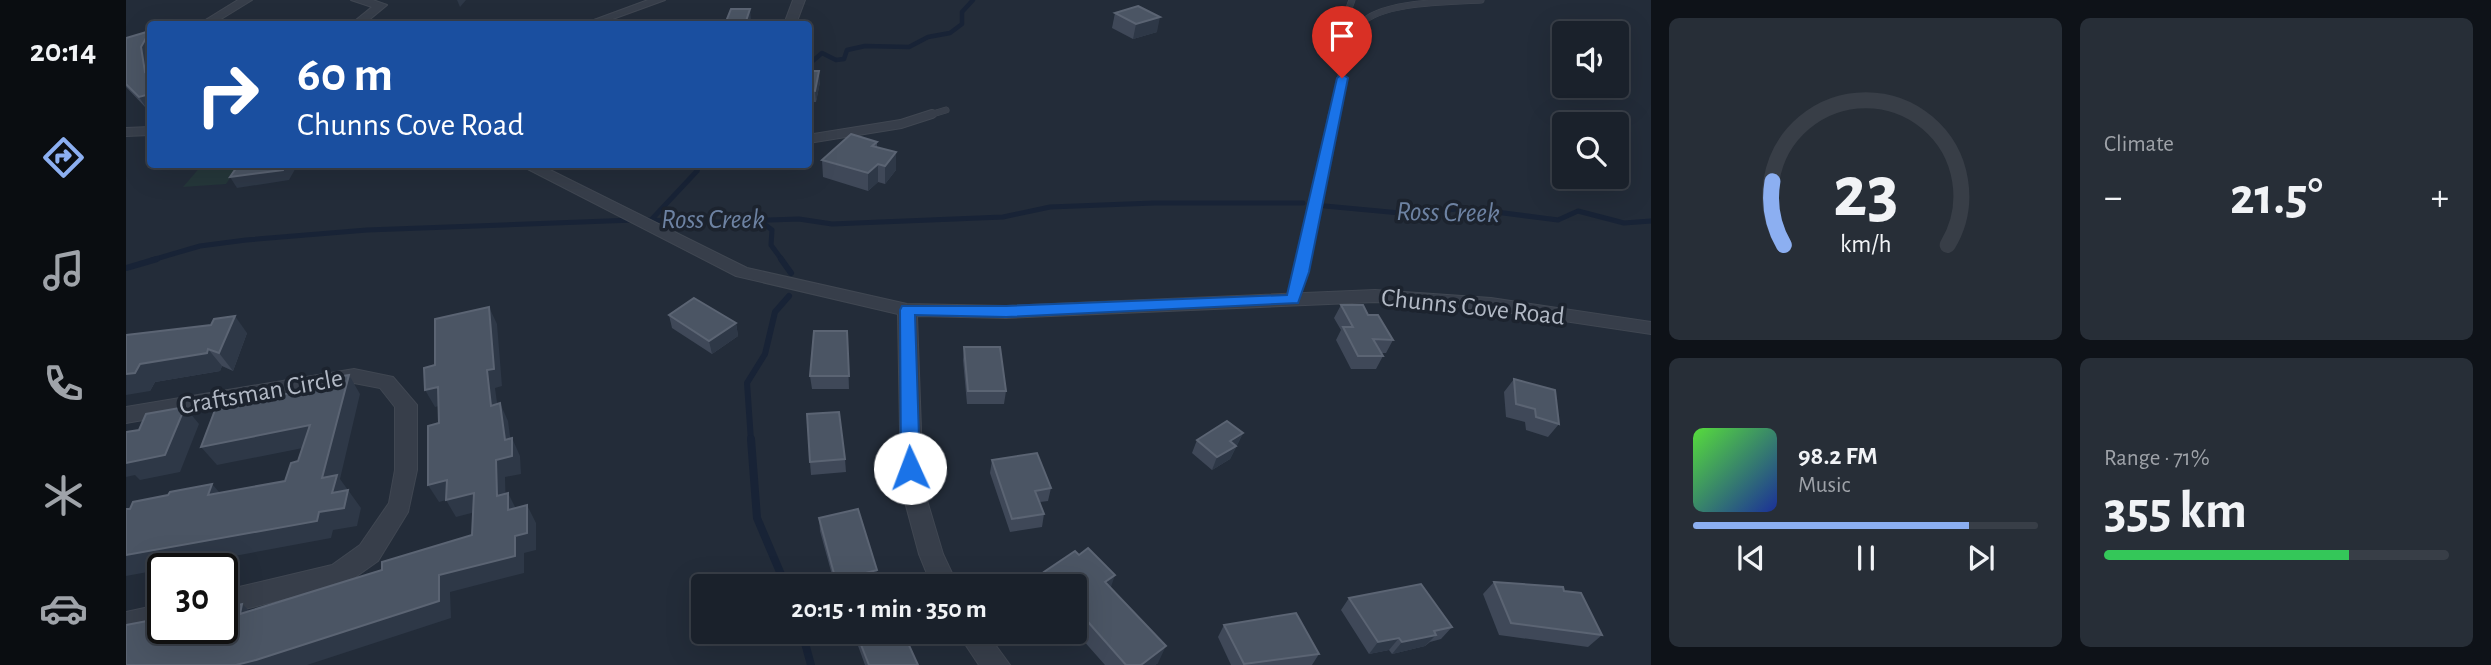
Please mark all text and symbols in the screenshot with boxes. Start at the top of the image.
pin [1312,6,1372,78]
icon: arrive [1323,17,1361,55]
map controls [1552,21,1629,189]
button: sound [1552,21,1629,98]
text: 20:14 [30,35,96,67]
icon: right [182,49,273,140]
text: 60 m [297,51,393,100]
text: Chunns Cove Road [297,109,524,141]
button: search [1552,112,1629,189]
icon: directions [39,133,88,182]
text: Climate [2104,133,2174,156]
text: 23 [1833,157,1898,230]
text: 21.5° [2230,171,2323,223]
text: − [2104,179,2122,217]
text: + [2431,179,2449,217]
water label: Ross Creek [1396,198,1500,228]
water label: Ross Creek [661,206,765,234]
text: km/h [1840,232,1891,257]
icon: music [39,246,88,295]
street label: Chunns Cove Road [1380,284,1566,330]
icon: phone [39,359,88,408]
street label: Craftsman Circle [177,365,345,419]
position arrow [873,431,947,505]
text: 98.2 FM [1798,443,1878,469]
text: Range · 71% [2104,447,2210,470]
icon: climate [39,471,88,520]
text: Music [1798,474,1850,497]
text: 355 km [2104,485,2247,537]
icon: previous [1732,539,1770,577]
icon: pause [1847,539,1885,577]
icon: next [1962,539,2000,577]
speed limit sign: 30 [147,553,238,644]
icon: car [39,584,88,633]
text: 20:15 · 1 min · 350 m [791,596,987,622]

